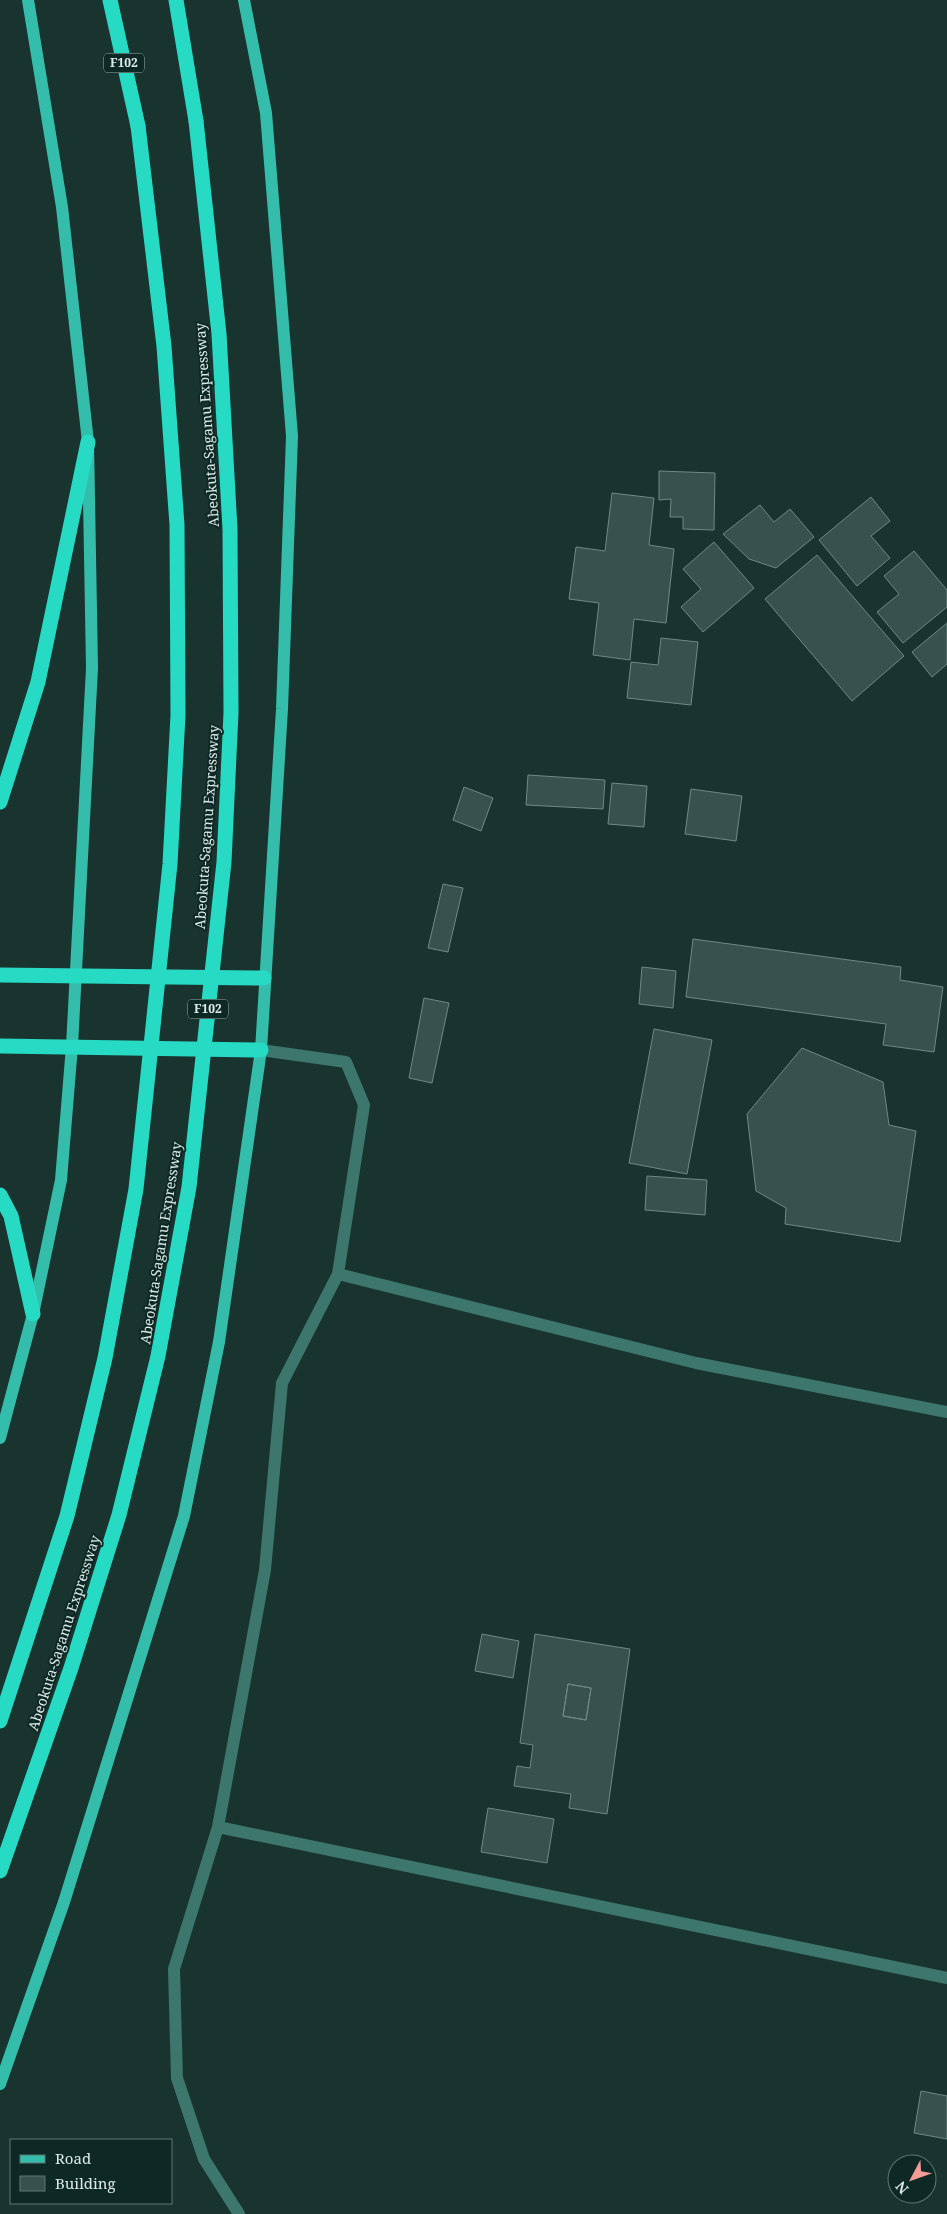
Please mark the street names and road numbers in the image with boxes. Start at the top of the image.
road number: F102 [104,54,144,72]
street label: Abeokuta-Sagamu Expressway [190,322,223,528]
street label: Abeokuta-Sagamu Expressway [190,724,223,930]
road number: F102 [188,1000,228,1019]
street label: Abeokuta-Sagamu Expressway [135,1140,186,1345]
street label: Abeokuta-Sagamu Expressway [23,1533,104,1733]

